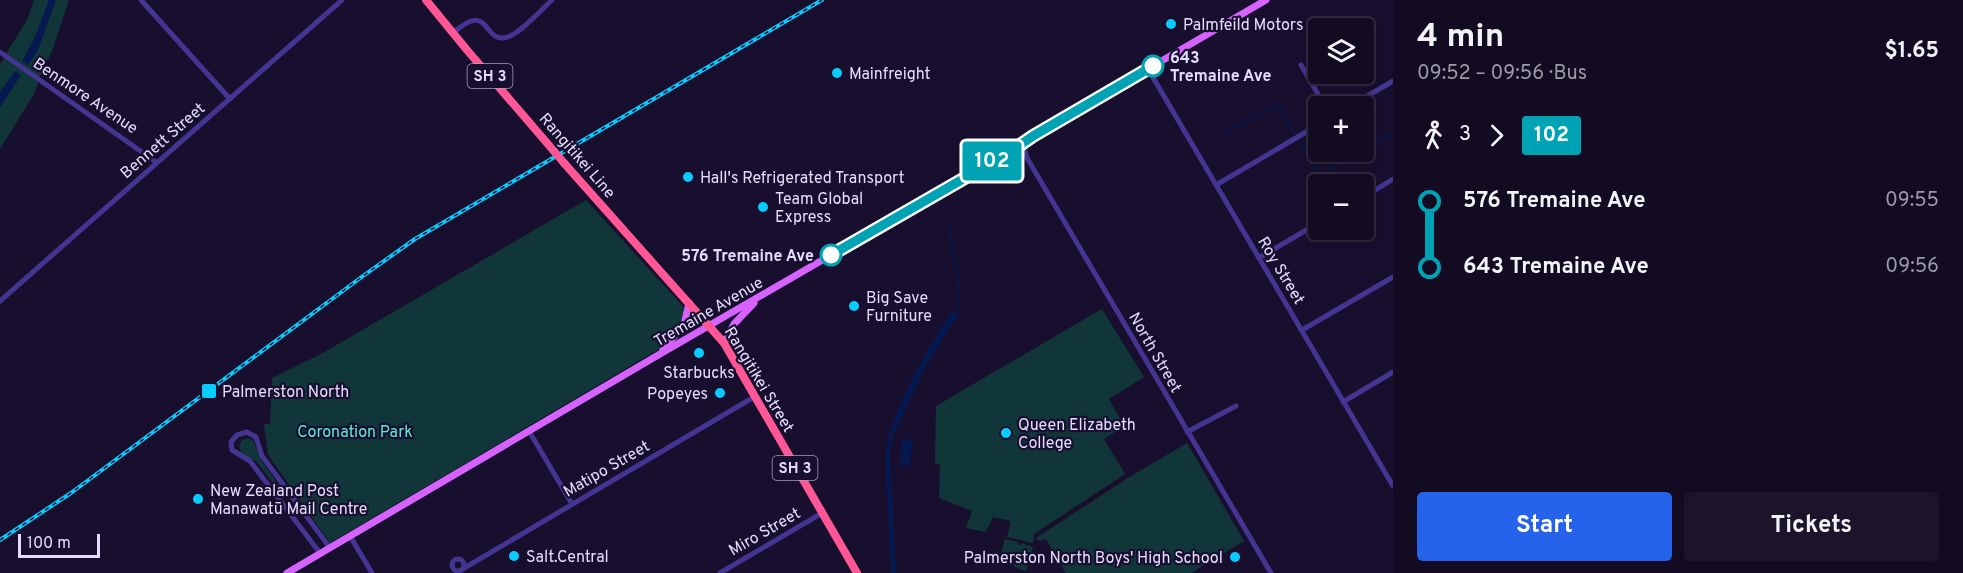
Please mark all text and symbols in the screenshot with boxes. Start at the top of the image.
place label: Palmfeild Motors [1183,16,1303,36]
marker: Palmfeild Motors [1164,17,1178,31]
text: 4 min [1417,17,1504,59]
map controls [1308,18,1374,240]
button: layers [1308,18,1374,84]
text: $1.65 [1885,38,1939,65]
place label: 643 Tremaine Ave [1170,49,1271,87]
street label: Benmore Avenue [29,54,141,139]
marker: 643 Tremaine Ave [1142,55,1164,77]
text: 09:52 – 09:56 · Bus [1417,61,1587,87]
road number: SH 3 [468,64,512,88]
place label: Mainfreight [849,65,931,85]
marker: Mainfreight [830,66,844,80]
button: + [1308,96,1374,162]
street label: Bennett Street [117,99,210,184]
street label: Rangitikei Line [534,110,619,203]
icon: walk [1417,119,1450,152]
icon: forward [1480,119,1513,152]
text: 3 [1459,122,1471,148]
text: 102 [1534,122,1569,149]
line badge: 102 [958,142,1026,180]
text: 102 [974,148,1010,175]
place label: Hall's Refrigerated Transport [700,169,905,189]
marker: Hall's Refrigerated Transport [681,170,695,184]
button: − [1308,174,1374,240]
text: 576 Tremaine Ave [1463,188,1646,215]
text: 09:55 [1885,188,1939,214]
place label: Team Global Express [775,190,863,228]
marker: Team Global Express [756,200,770,214]
street label: Roy Street [1252,234,1308,308]
marker: 576 Tremaine Ave [820,244,842,266]
place label: 576 Tremaine Ave [681,247,814,267]
text: 643 Tremaine Ave [1463,254,1649,281]
text: 09:56 [1885,254,1939,280]
street label: Tremaine Avenue [651,273,767,352]
place label: Big Save Furniture [866,289,932,327]
marker: Big Save Furniture [847,299,861,313]
street label: North Street [1123,309,1185,397]
street label: Rangitikei Street [719,324,798,436]
marker: Starbucks [692,346,706,360]
place label: Starbucks [663,364,735,384]
marker: Palmerston North [200,382,218,400]
place label: Palmerston North [222,383,349,403]
place label: Popeyes [647,385,708,405]
marker: Popeyes [713,386,727,400]
place label: Queen Elizabeth College [1018,416,1136,454]
park label: Coronation Park [297,423,413,443]
marker: Queen Elizabeth College [999,426,1013,440]
street label: Matipo Street [560,437,654,502]
road number: SH 3 [772,456,818,480]
place label: New Zealand Post Manawatū Mail Centre [210,482,367,520]
marker: New Zealand Post Manawatū Mail Centre [191,492,205,506]
button: Start [1417,492,1672,561]
button: Tickets [1684,492,1939,561]
street label: Miro Street [726,504,804,561]
scale bar [18,531,100,558]
text: 100 m [27,534,71,554]
place label: Salt.Central [526,548,609,568]
marker: Salt.Central [507,549,521,563]
place label: Palmerston North Boys' High School [964,549,1223,569]
marker: Palmerston North Boys' High School [1228,550,1242,564]

